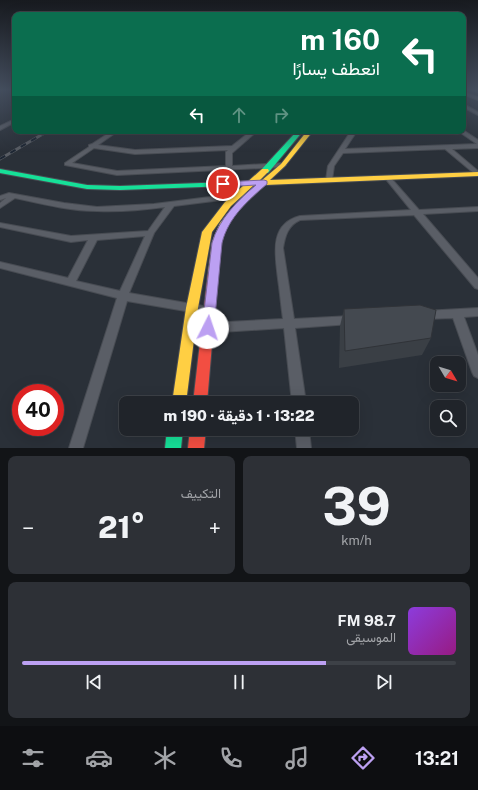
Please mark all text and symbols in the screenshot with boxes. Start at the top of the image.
text: 160 m [300,23,380,56]
icon: left [394,28,446,80]
text: انعطف يسارًا [293,58,380,79]
icon: left [186,104,208,126]
icon: ahead [228,104,250,126]
icon: right [270,104,292,126]
pin [206,167,240,201]
icon: arrive [212,173,234,195]
position arrow [187,307,229,349]
north arrow [430,356,466,392]
map controls [430,356,466,436]
speed limit sign: 40 [12,384,64,436]
button: search [430,400,466,436]
text: 13:22 · 1 دقيقة · 190 m [163,407,315,424]
text: 39 [322,476,391,537]
text: التكييف [181,486,221,501]
text: 21° [98,509,145,545]
text: − [22,515,34,541]
text: + [209,515,221,541]
text: km/h [341,533,372,548]
text: 98.7 FM [338,612,396,629]
text: الموسيقى [346,630,396,645]
icon: previous [83,671,105,693]
icon: pause [228,671,250,693]
icon: next [373,671,395,693]
icon: filters [19,744,47,772]
icon: car [85,744,113,772]
icon: climate [151,744,179,772]
icon: phone [217,744,245,772]
icon: music [283,744,311,772]
icon: directions [349,744,377,772]
text: 13:21 [415,748,459,769]

